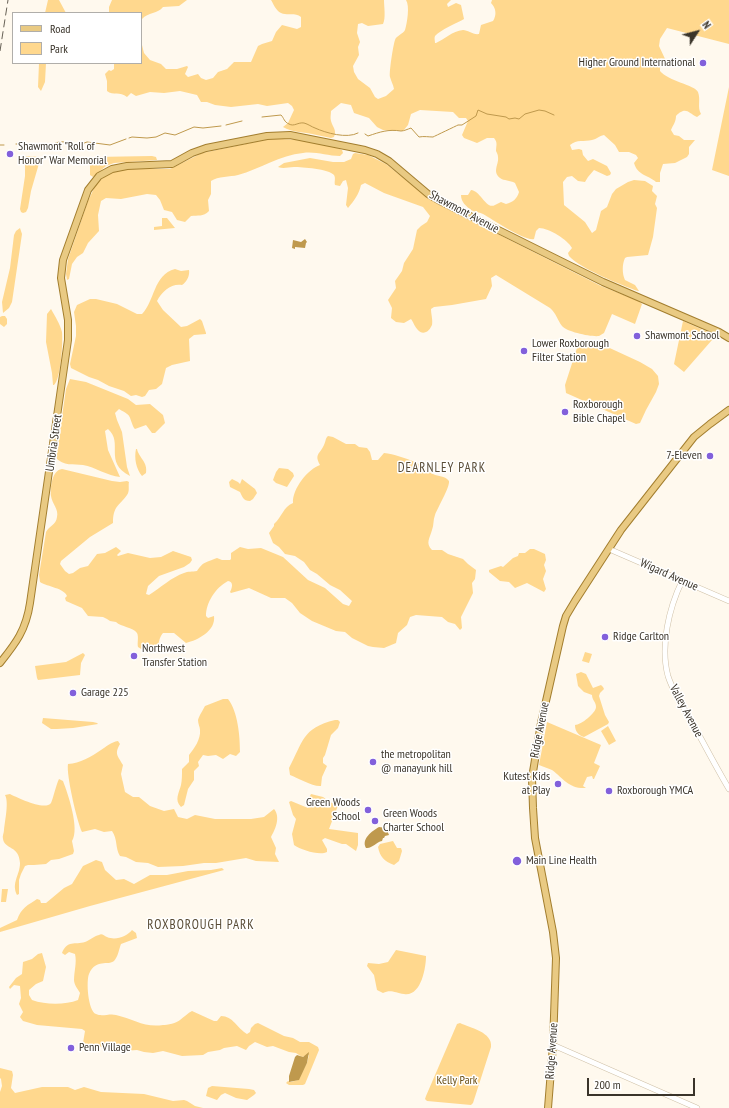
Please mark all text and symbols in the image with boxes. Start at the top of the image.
legend [12,12,142,64]
north arrow [677,12,717,52]
text: N [699,18,714,31]
text: Road [50,21,70,36]
text: Park [50,41,68,56]
place label: Higher Ground International [579,56,695,70]
marker: Higher Ground International [698,58,708,68]
place label: Shawmont "Roll of Honor" War Memorial [18,140,107,168]
marker: Shawmont "Roll of Honor" War Memorial [5,149,15,159]
street label: Shawmont Avenue [427,188,501,236]
place label: Shawmont School [645,329,719,343]
marker: Shawmont School [632,331,642,341]
place label: Lower Roxborough Filter Station [532,337,609,365]
marker: Lower Roxborough Filter Station [519,346,529,356]
place label: Roxborough Bible Chapel [573,398,625,426]
marker: Roxborough Bible Chapel [560,407,570,417]
street label: Umbria Street [43,414,65,472]
place label: 7-Eleven [666,449,702,463]
marker: 7-Eleven [705,451,715,461]
district label: DEARNLEY PARK [398,460,486,476]
street label: Wigard Avenue [638,556,700,594]
place label: Ridge Carlton [613,630,669,644]
marker: Ridge Carlton [600,632,610,642]
place label: Northwest Transfer Station [142,642,207,670]
marker: Northwest Transfer Station [129,651,139,661]
street label: Valley Avenue [666,682,706,740]
place label: Garage 225 [81,686,129,700]
marker: Garage 225 [68,688,78,698]
street label: Ridge Avenue [528,701,552,759]
place label: the metropolitan @ manayunk hill [381,748,452,776]
marker: the metropolitan @ manayunk hill [368,757,378,767]
place label: Kutest Kids at Play [503,770,550,798]
marker: Kutest Kids at Play [553,779,563,789]
place label: Roxborough YMCA [617,784,693,798]
marker: Roxborough YMCA [604,786,614,796]
place label: Green Woods School [306,796,360,824]
marker: Green Woods School [363,805,373,815]
place label: Green Woods Charter School [383,807,444,835]
marker: Green Woods Charter School [370,816,380,826]
place label: Main Line Health [526,854,597,868]
marker: Main Line Health [511,855,523,867]
district label: ROXBOROUGH PARK [147,917,255,933]
street label: Ridge Avenue [543,1022,561,1080]
place label: Penn Village [79,1041,131,1055]
marker: Penn Village [66,1043,76,1053]
scale bar [589,1070,697,1096]
park label: Kelly Park [437,1074,477,1088]
text: 200 m [594,1077,621,1092]

